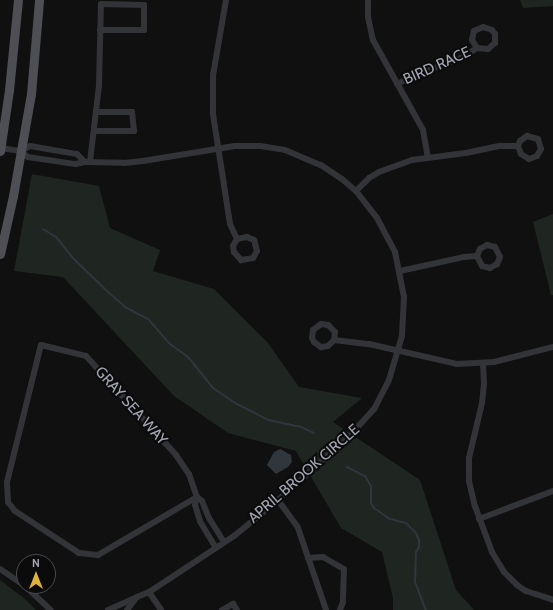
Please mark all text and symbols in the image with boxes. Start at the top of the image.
street label: BIRD RACE [401,43,473,89]
street label: GRAY SEA WAY [91,363,171,449]
street label: APRIL BROOK CIRCLE [245,421,363,527]
north arrow [16,554,56,594]
text: N [32,556,40,570]

